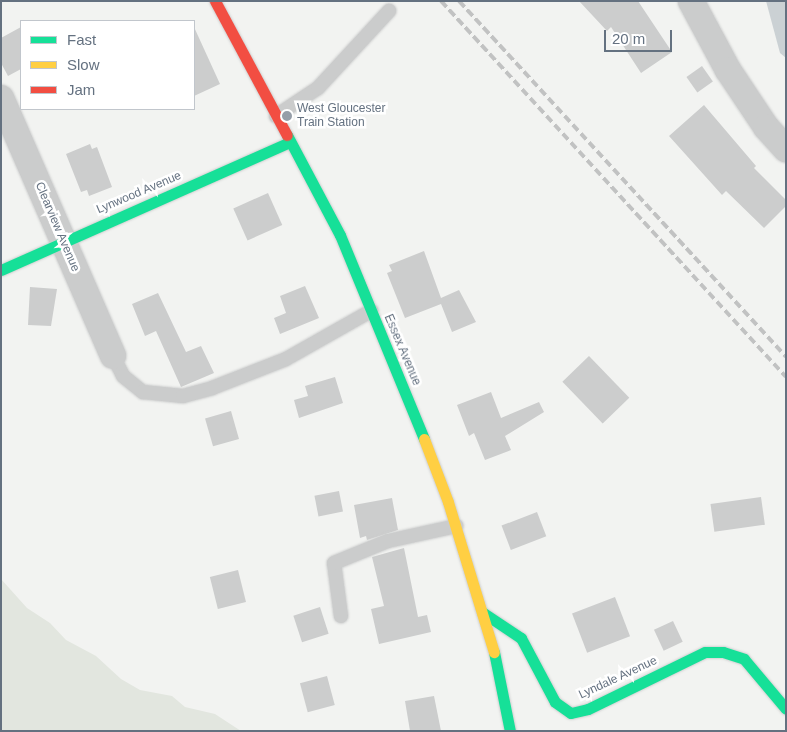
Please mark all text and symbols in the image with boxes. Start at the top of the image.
legend [20,20,195,110]
scale bar [607,20,674,52]
text: 20 m [612,30,645,47]
text: Fast [67,31,96,48]
text: Slow [67,56,100,73]
text: Jam [67,81,95,98]
place label: West Gloucester Train Station [297,102,385,130]
marker: West Gloucester Train Station [281,110,293,122]
street label: Lynwood Avenue [94,169,184,217]
street label: Clearview Avenue [32,180,82,274]
street label: Essex Avenue [380,312,424,388]
street label: Lyndale Avenue [576,653,660,703]

